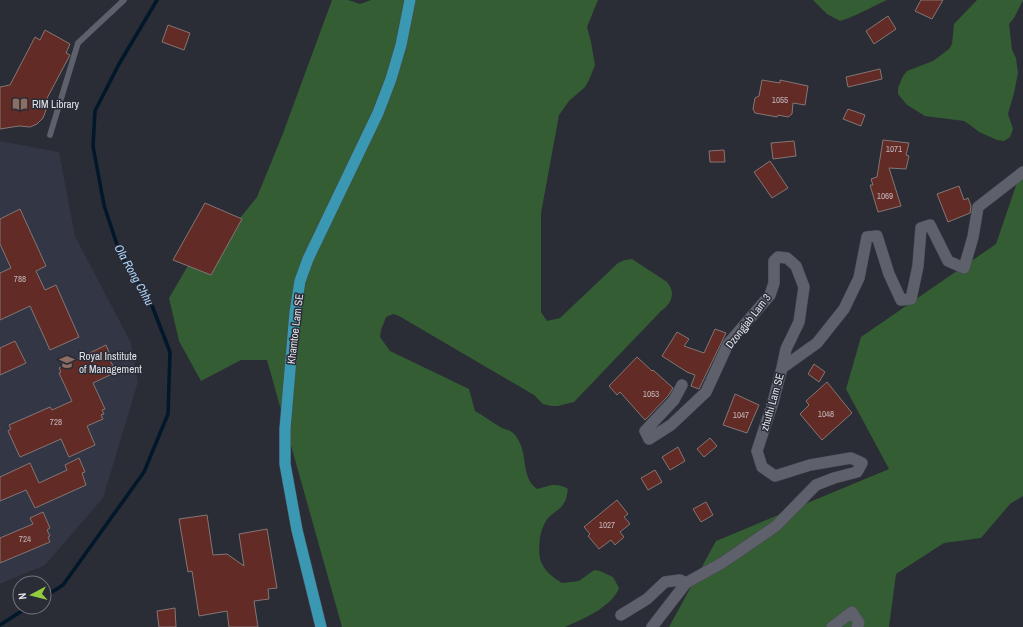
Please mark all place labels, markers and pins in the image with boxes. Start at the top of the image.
library icon: RIM Library [11,95,29,113]
place label: RIM Library [32,97,80,111]
place label: Royal Institute of Management [79,349,142,376]
school or university icon: Royal Institute of Management [58,353,76,371]

